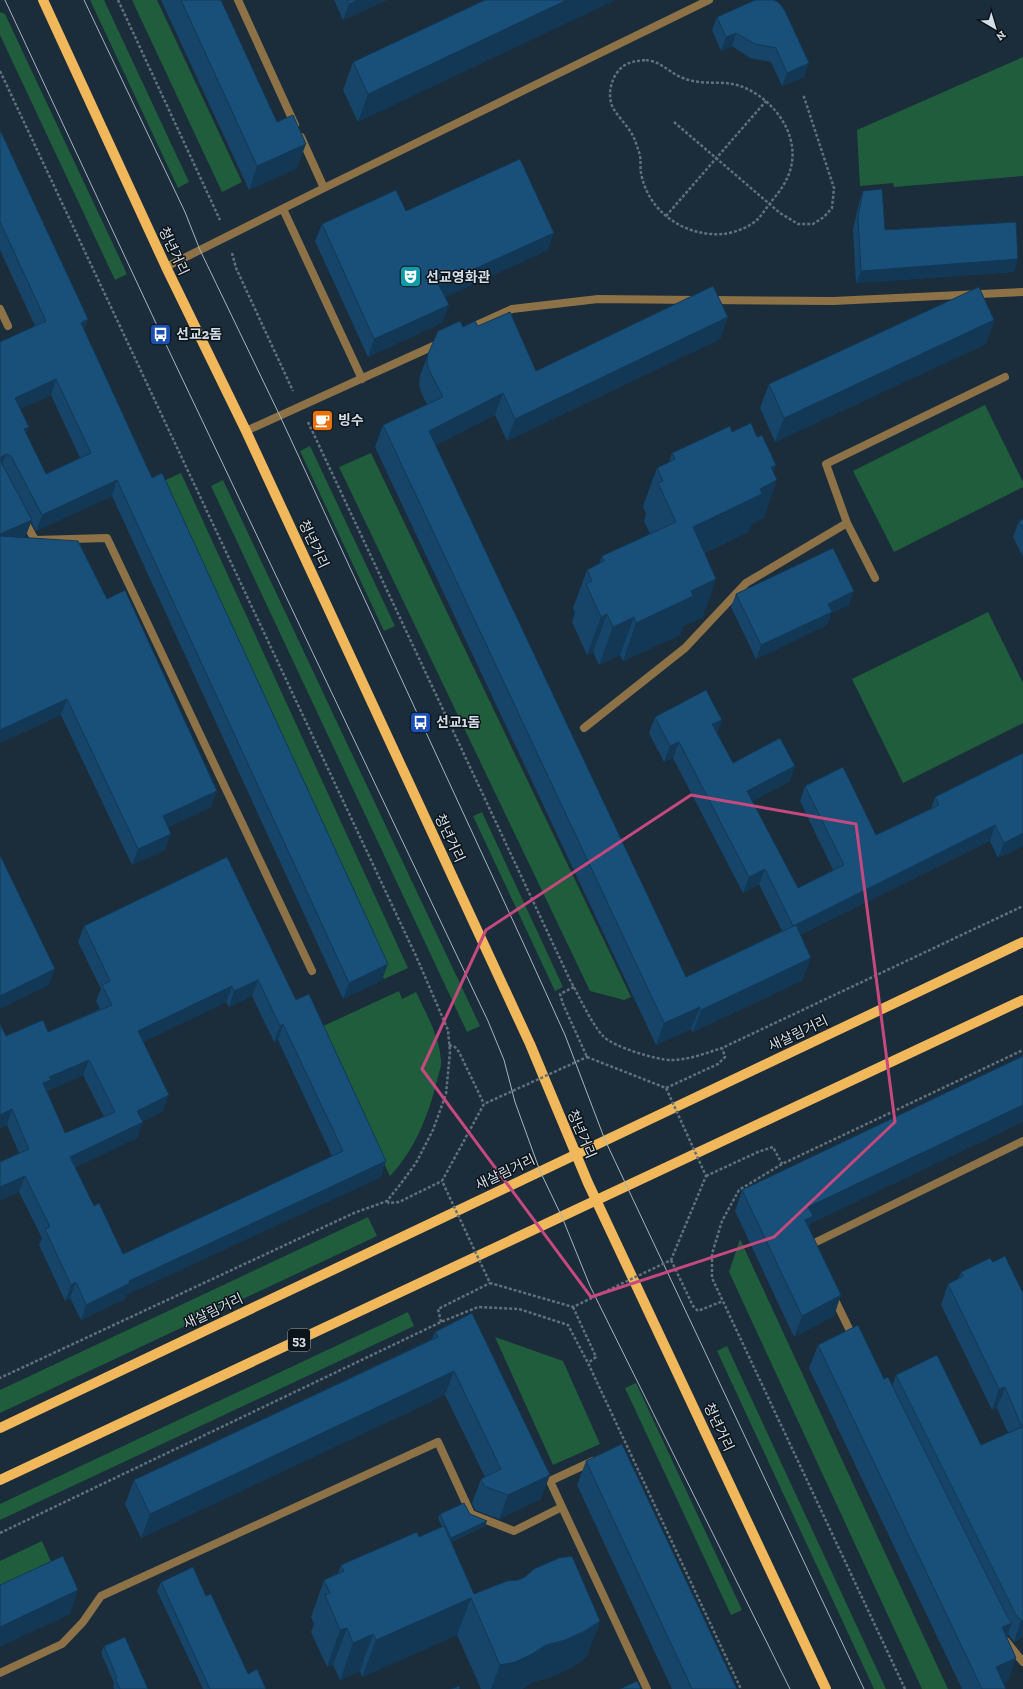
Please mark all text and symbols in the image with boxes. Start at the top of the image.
north arrow [975,8,1015,48]
text: N [993,28,1008,44]
street label: 청년거리 [155,224,192,278]
theatre icon: 선교영화관 [398,264,424,290]
place label: 선교영화관 [426,269,491,286]
bus stop icon: 선교2돔 [148,321,174,347]
place label: 선교2돔 [176,326,222,343]
cafe icon: 빙수 [310,407,336,433]
place label: 빙수 [338,412,364,429]
street label: 청년거리 [295,517,332,571]
bus stop icon: 선교1돔 [408,709,434,735]
place label: 선교1돔 [436,714,480,731]
street label: 청년거리 [431,811,468,865]
street label: 새살림거리 [765,1012,831,1055]
street label: 청년거리 [564,1107,599,1161]
street label: 새살림거리 [472,1151,538,1194]
street label: 새살림거리 [180,1290,246,1333]
road number: 53 [288,1329,310,1351]
street label: 청년거리 [700,1400,737,1454]

